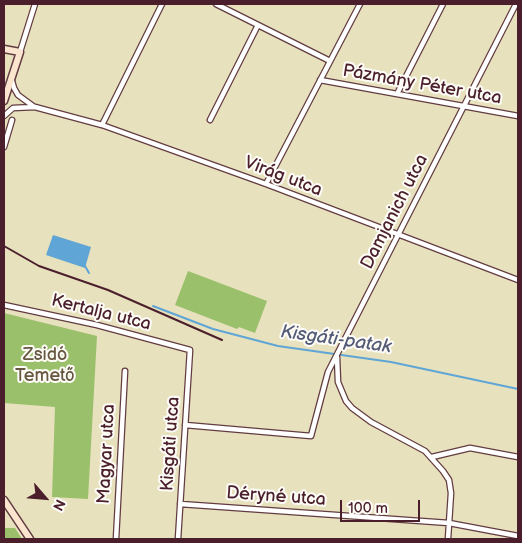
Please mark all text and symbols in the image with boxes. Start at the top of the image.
street label: Pázmány Péter utca [341,60,503,110]
street label: Damjanich utca [357,151,433,273]
street label: Virág utca [241,152,325,202]
street label: Kertalja utca [49,290,153,336]
water label: Kisgáti-patak [279,321,393,359]
park label: Zsidó Temető [15,344,75,386]
street label: Kisgáti utca [157,396,185,492]
street label: Magyar utca [94,403,120,505]
north arrow [20,473,70,523]
street label: Déryné utca [225,483,327,511]
scale bar [342,490,422,522]
text: N [49,496,69,514]
text: 100 m [348,499,388,518]

